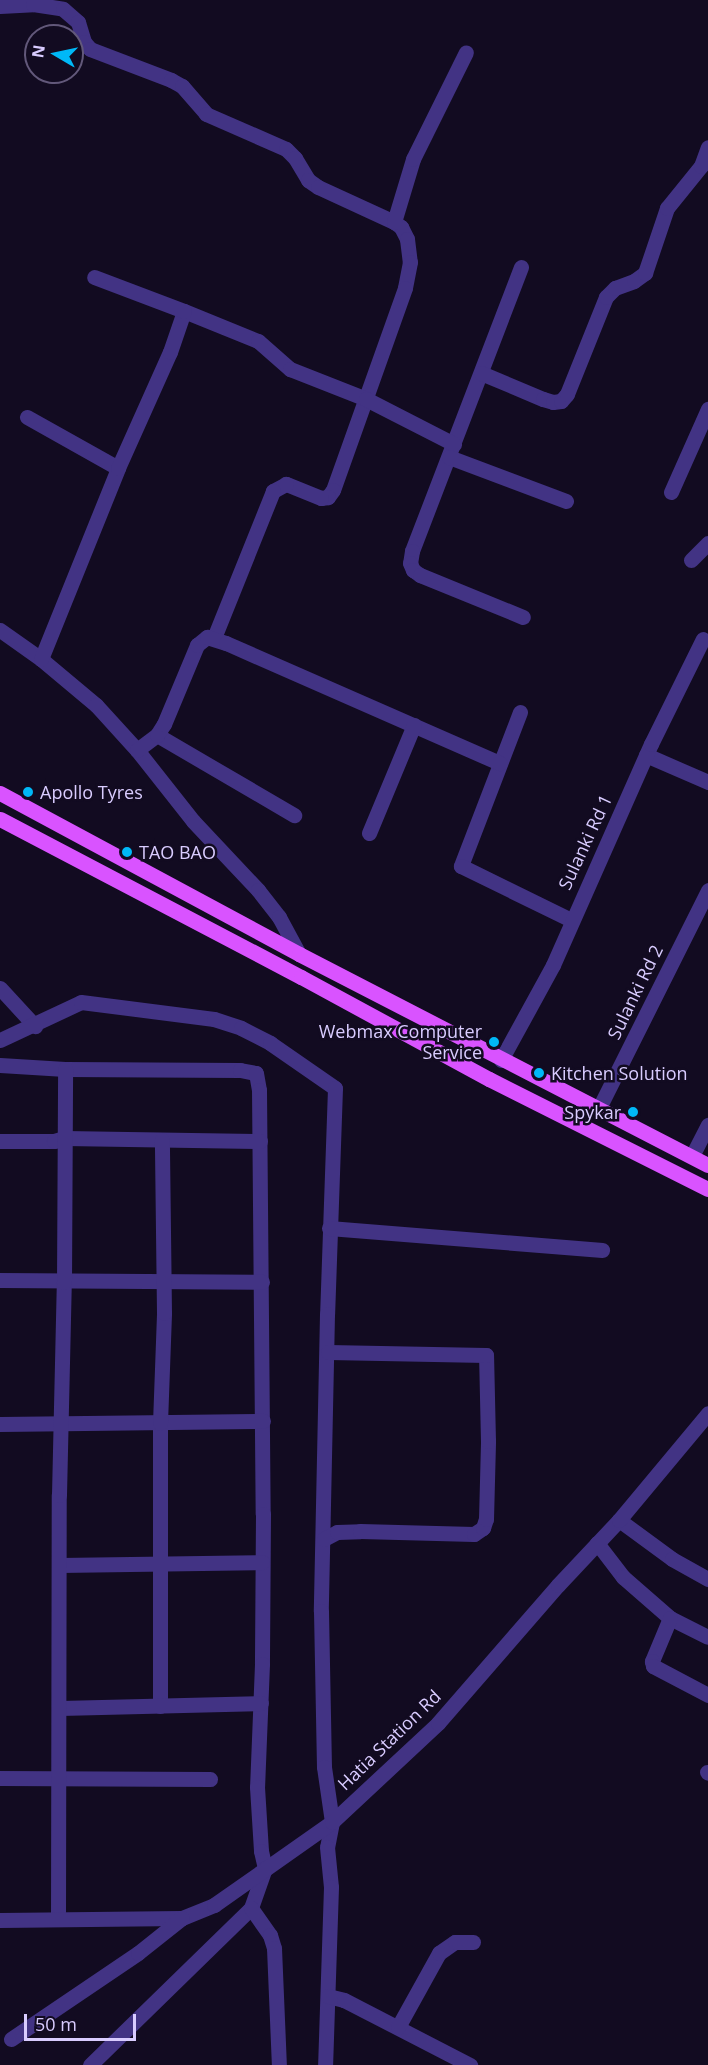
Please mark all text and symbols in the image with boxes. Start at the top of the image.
north arrow [24,24,84,84]
text: N [26,43,50,60]
place label: Apollo Tyres [40,781,143,803]
marker: Apollo Tyres [21,785,35,799]
street label: Sulanki Rd 1 [554,791,616,893]
place label: TAO BAO [139,841,216,863]
marker: TAO BAO [120,845,134,859]
street label: Sulanki Rd 2 [603,941,667,1043]
place label: Webmax Computer Service [319,1021,482,1064]
marker: Webmax Computer Service [487,1035,501,1049]
place label: Kitchen Solution [551,1062,688,1084]
marker: Kitchen Solution [532,1066,546,1080]
place label: Spykar [564,1101,621,1123]
marker: Spykar [626,1105,640,1119]
street label: Hatia Station Rd [333,1685,445,1795]
scale bar [27,2002,140,2040]
text: 50 m [35,2012,77,2036]

